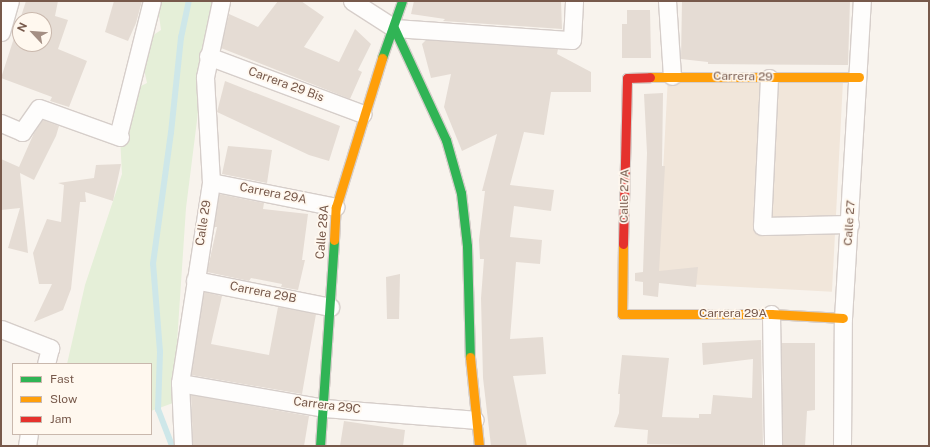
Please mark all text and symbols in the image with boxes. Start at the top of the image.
north arrow [12,12,52,52]
text: N [15,21,29,34]
street label: Carrera 29 Bis [246,65,326,105]
street label: Carrera 29 [713,69,773,85]
street label: Calle 27A [617,169,633,223]
street label: Carrera 29A [238,180,308,208]
street label: Calle 29 [193,199,215,247]
street label: Calle 27 [841,200,859,246]
street label: Calle 28A [313,204,333,260]
street label: Carrera 29B [228,279,298,307]
street label: Carrera 29A [699,307,767,321]
legend [12,363,152,435]
text: Fast [50,372,74,386]
text: Slow [50,392,77,406]
street label: Carrera 29C [292,395,362,417]
text: Jam [50,412,72,426]

